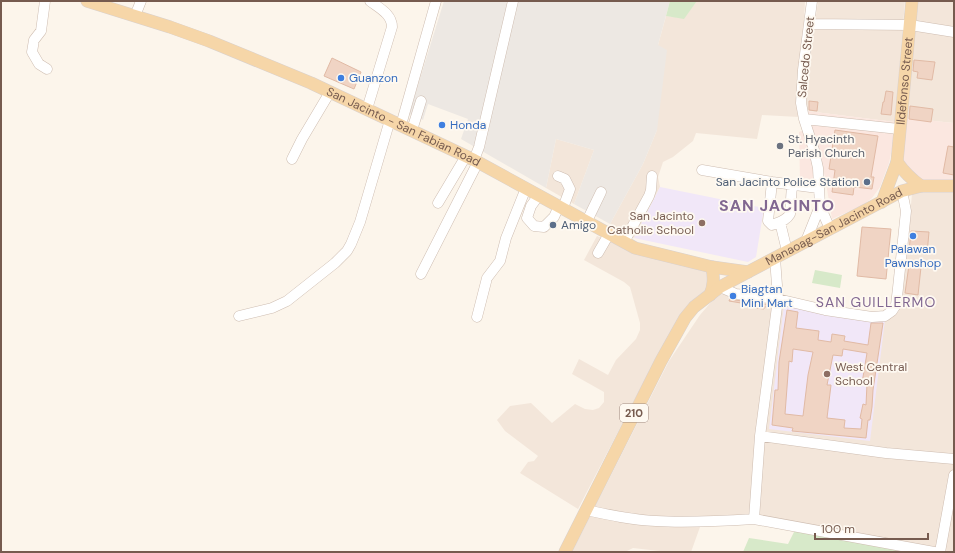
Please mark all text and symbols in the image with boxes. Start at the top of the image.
street label: Salcedo Street [794,15,818,98]
street label: Ildefonso Street [892,36,917,126]
place label: Guanzon [349,70,398,86]
marker: Guanzon [336,73,346,83]
street label: San Jacinto - San Fabian Road [324,83,483,170]
place label: Honda [450,117,486,133]
marker: Honda [437,120,447,130]
place label: St. Hyacinth Parish Church [788,131,865,161]
marker: St. Hyacinth Parish Church [775,141,785,151]
place label: San Jacinto Police Station [716,174,859,190]
marker: San Jacinto Police Station [862,177,872,187]
street label: Manaoag-San Jacinto Road [763,184,905,269]
district label: SAN JACINTO [719,195,835,216]
place label: San Jacinto Catholic School [607,208,694,238]
place label: Amigo [561,217,596,233]
marker: San Jacinto Catholic School [697,218,707,228]
marker: Amigo [548,220,558,230]
marker: Palawan Pawnshop [908,231,918,241]
place label: Palawan Pawnshop [885,241,941,271]
place label: Biagtan Mini Mart [741,281,793,311]
marker: Biagtan Mini Mart [728,291,738,301]
district label: SAN GUILLERMO [816,293,936,311]
place label: West Central School [835,359,907,389]
marker: West Central School [822,369,832,379]
road number: 210 [620,404,648,422]
scale bar [815,515,928,541]
text: 100 m [821,521,855,537]

